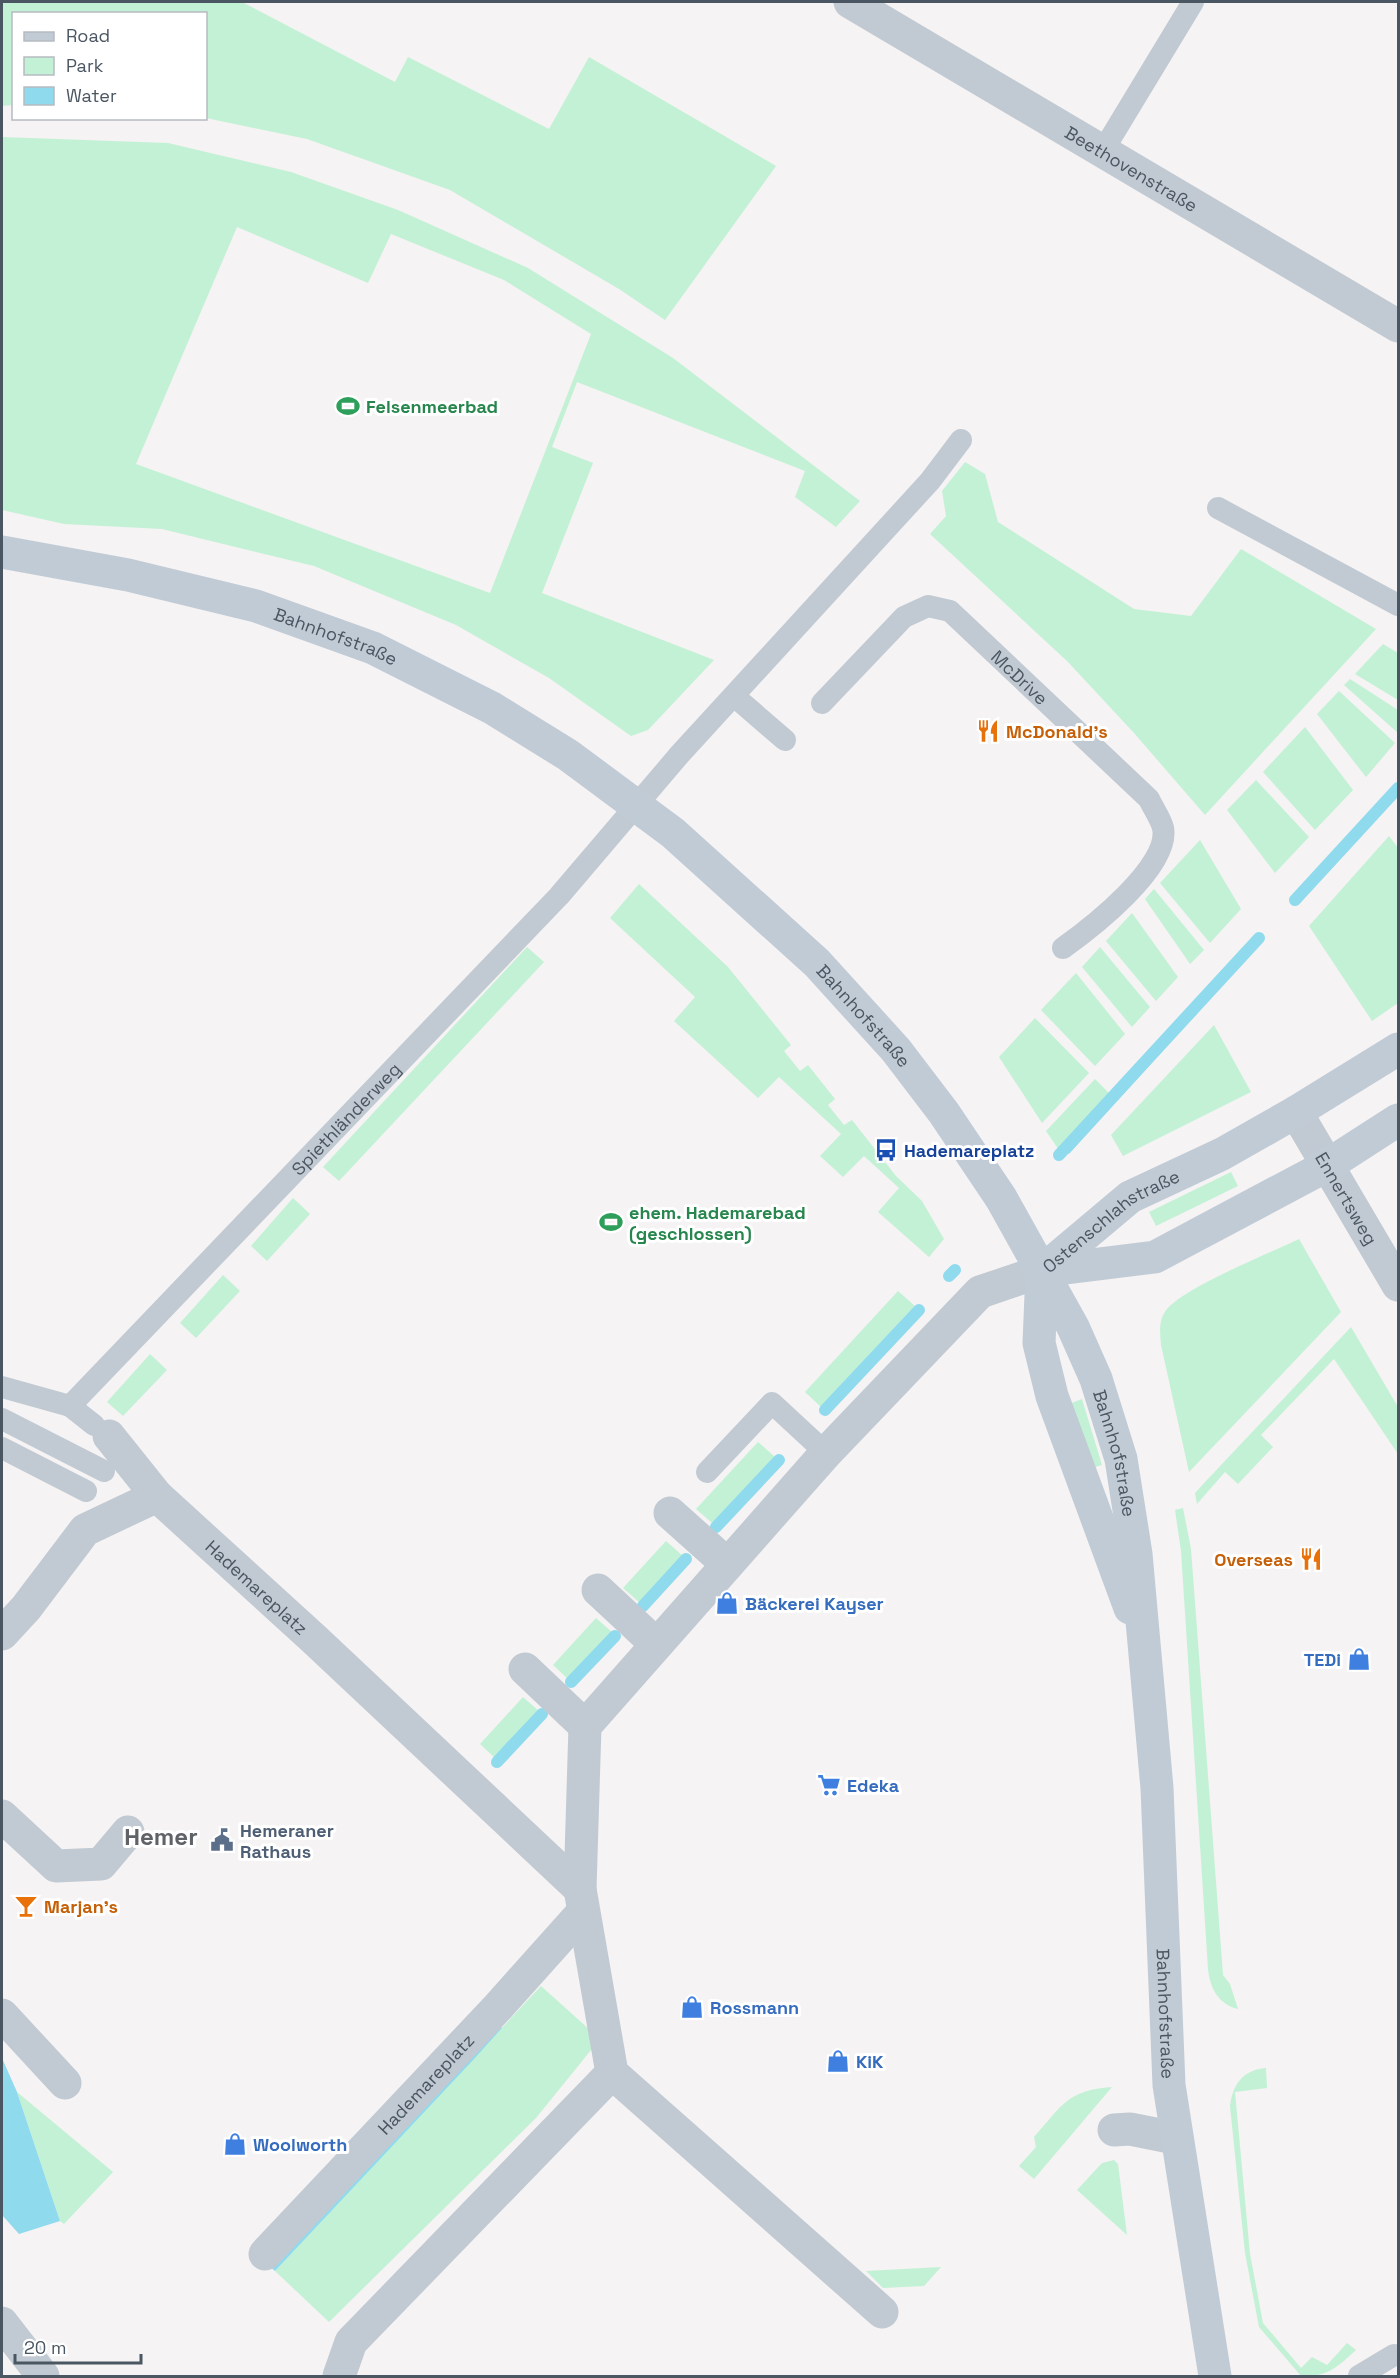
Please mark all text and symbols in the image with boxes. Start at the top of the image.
legend [12,12,207,120]
text: Road [66,24,110,47]
text: Park [66,54,104,77]
text: Water [66,84,117,107]
street label: Beethovenstraße [1061,120,1202,217]
sports icon: Felsenmeerbad [335,393,361,419]
place label: Felsenmeerbad [366,395,498,418]
street label: Bahnhofstraße [271,602,401,670]
street label: McDrive [987,645,1053,709]
restaurant icon: McDonald's [975,718,1001,744]
place label: McDonald's [1006,720,1108,743]
street label: Bahnhofstraße [812,959,916,1071]
street label: Spiethländerweg [286,1057,405,1180]
bus stop icon: Hademareplatz [873,1137,899,1163]
place label: Hademareplatz [904,1139,1034,1162]
street label: Ennertsweg [1311,1148,1383,1249]
street label: Ostenschlahstraße [1037,1164,1183,1277]
place label: ehem. Hademarebad (geschlossen) [629,1201,806,1245]
sports icon: ehem. Hademarebad (geschlossen) [598,1209,624,1235]
street label: Bahnhofstraße [1088,1387,1141,1518]
street label: Hademareplatz [201,1535,313,1639]
restaurant icon: Overseas [1298,1546,1324,1572]
place label: Overseas [1214,1548,1293,1571]
shop icon: Bäckerei Kayser [714,1590,740,1616]
place label: Bäckerei Kayser [745,1592,884,1615]
shop icon: TEDi [1346,1646,1372,1672]
place label: TEDi [1304,1648,1341,1671]
supermarket icon: Edeka [816,1772,842,1798]
place label: Edeka [847,1774,900,1797]
place label: Hemeraner Rathaus [240,1819,334,1863]
district label: Hemer [124,1821,198,1852]
public building icon: Hemeraner Rathaus [209,1827,235,1853]
bar icon: Marjan's [13,1893,39,1919]
place label: Marjan's [44,1895,118,1918]
street label: Bahnhofstraße [1152,1948,1180,2079]
shop icon: Rossmann [679,1994,705,2020]
place label: Rossmann [710,1996,799,2019]
street label: Hademareplatz [372,2028,479,2139]
shop icon: KiK [825,2048,851,2074]
place label: KiK [856,2050,884,2073]
shop icon: Woolworth [222,2131,248,2157]
place label: Woolworth [253,2133,347,2156]
scale bar [15,2327,141,2365]
text: 20 m [24,2336,67,2359]

